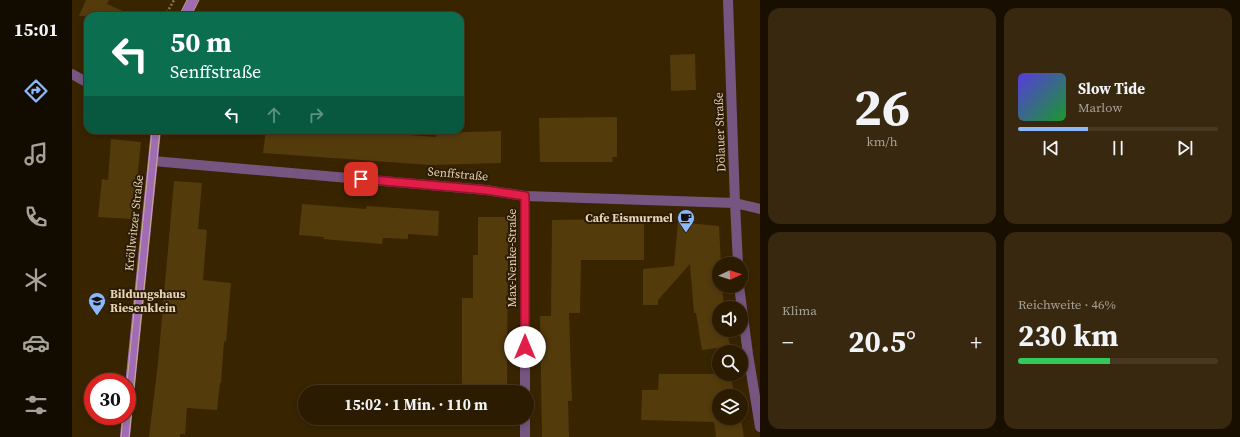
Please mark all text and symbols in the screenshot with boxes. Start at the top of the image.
text: 15:01 [14,17,58,42]
text: 50 m [170,23,232,61]
icon: left [104,28,156,80]
text: Senffstraße [170,59,261,84]
text: 26 [854,71,910,142]
icon: directions [22,77,50,105]
text: Slow Tide [1078,78,1145,99]
street label: Dölauer Straße [711,92,729,172]
text: Marlow [1078,99,1122,116]
icon: left [221,104,243,126]
icon: ahead [263,104,285,126]
icon: right [305,104,327,126]
text: km/h [867,133,897,150]
icon: previous [1040,137,1062,159]
icon: pause [1107,137,1129,159]
icon: next [1174,137,1196,159]
icon: music [22,140,50,168]
pin [344,162,378,196]
street label: Senffstraße [427,163,489,185]
icon: arrive [350,168,372,190]
street label: Kröllwitzer Straße [121,174,147,272]
icon: phone [22,203,50,231]
cafe icon: Cafe Eismurmel [676,208,696,233]
street label: Max-Nenke-Straße [504,209,520,307]
place label: Cafe Eismurmel [585,210,673,226]
north arrow [712,257,748,293]
map controls [712,257,748,425]
icon: climate [22,266,50,294]
place label: Bildungshaus Riesenklein [110,286,186,316]
school or university icon: Bildungshaus Riesenklein [87,291,107,316]
text: Reichweite · 46% [1018,296,1116,313]
button: sound [712,301,748,337]
text: Klima [782,302,817,319]
text: 230 km [1018,315,1118,356]
text: 20.5° [848,321,916,362]
position arrow [504,326,546,368]
text: − [782,327,794,357]
text: + [970,327,982,357]
icon: car [22,329,50,357]
button: search [712,345,748,381]
speed limit sign: 30 [84,373,136,425]
button: layers [712,389,748,425]
icon: filters [22,391,50,419]
text: 15:02 · 1 Min. · 110 m [344,394,488,415]

